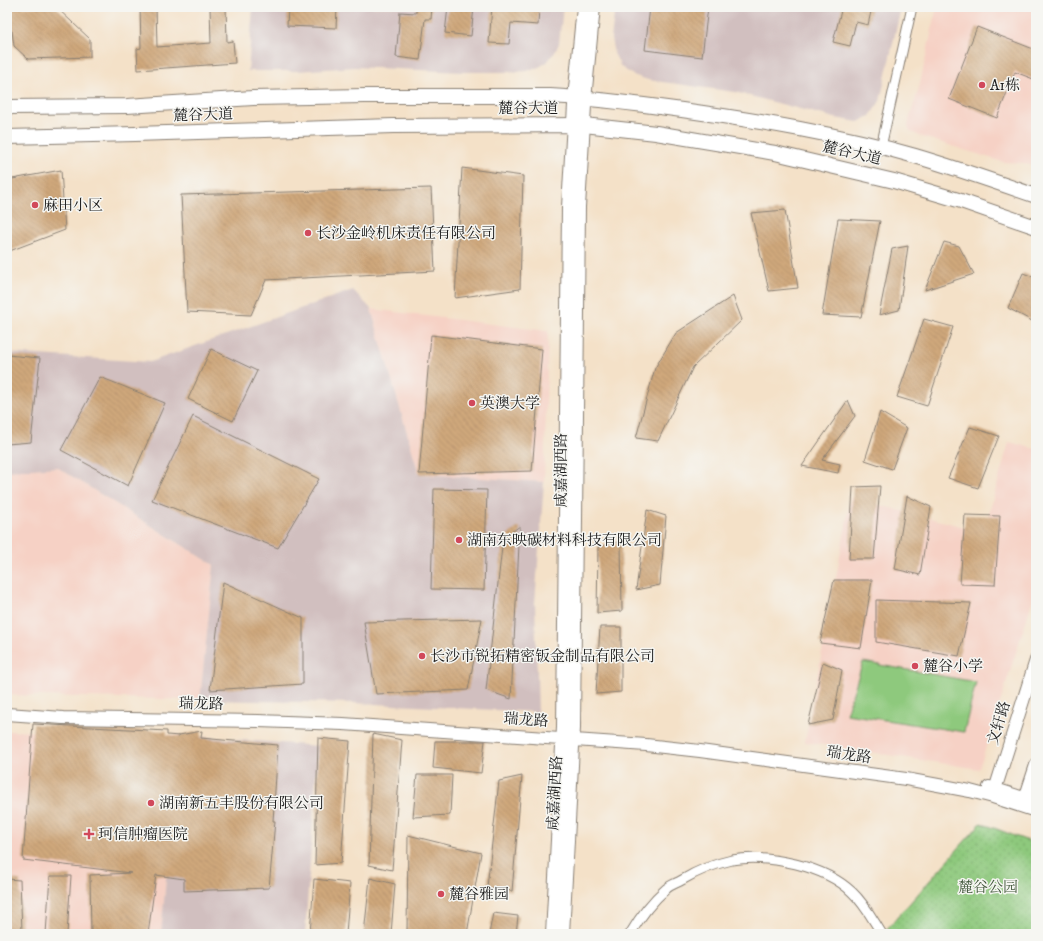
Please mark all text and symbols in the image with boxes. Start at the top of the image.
place label: A1栋 [990,76,1020,95]
marker: A1栋 [977,80,987,90]
street label: 麓谷大道 [498,99,558,118]
street label: 麓谷大道 [173,104,233,126]
street label: 麓谷大道 [821,137,883,169]
place label: 麻田小区 [43,196,103,215]
marker: 麻田小区 [30,200,40,210]
place label: 长沙金岭机床责任有限公司 [316,224,496,243]
marker: 长沙金岭机床责任有限公司 [303,228,313,238]
place label: 英澳大学 [480,394,540,413]
marker: 英澳大学 [467,398,477,408]
street label: 咸嘉湖西路 [552,432,571,508]
place label: 湖南东映碳材料科技有限公司 [467,531,662,550]
marker: 湖南东映碳材料科技有限公司 [454,535,464,545]
place label: 长沙市锐拓精密钣金制品有限公司 [430,647,655,666]
marker: 长沙市锐拓精密钣金制品有限公司 [417,651,427,661]
place label: 麓谷小学 [923,657,983,676]
marker: 麓谷小学 [910,661,920,671]
street label: 瑞龙路 [178,694,224,714]
street label: 文轩路 [983,699,1015,747]
street label: 瑞龙路 [503,709,549,731]
street label: 瑞龙路 [825,742,873,768]
street label: 咸嘉湖西路 [544,755,566,831]
place label: 湖南新五丰股份有限公司 [159,794,324,813]
marker: 湖南新五丰股份有限公司 [146,798,156,808]
place label: 珂信肿瘤医院 [98,825,188,844]
marker: 珂信肿瘤医院 [83,828,95,840]
park label: 麓谷公园 [958,878,1018,897]
place label: 麓谷雅园 [449,885,509,904]
marker: 麓谷雅园 [436,889,446,899]

